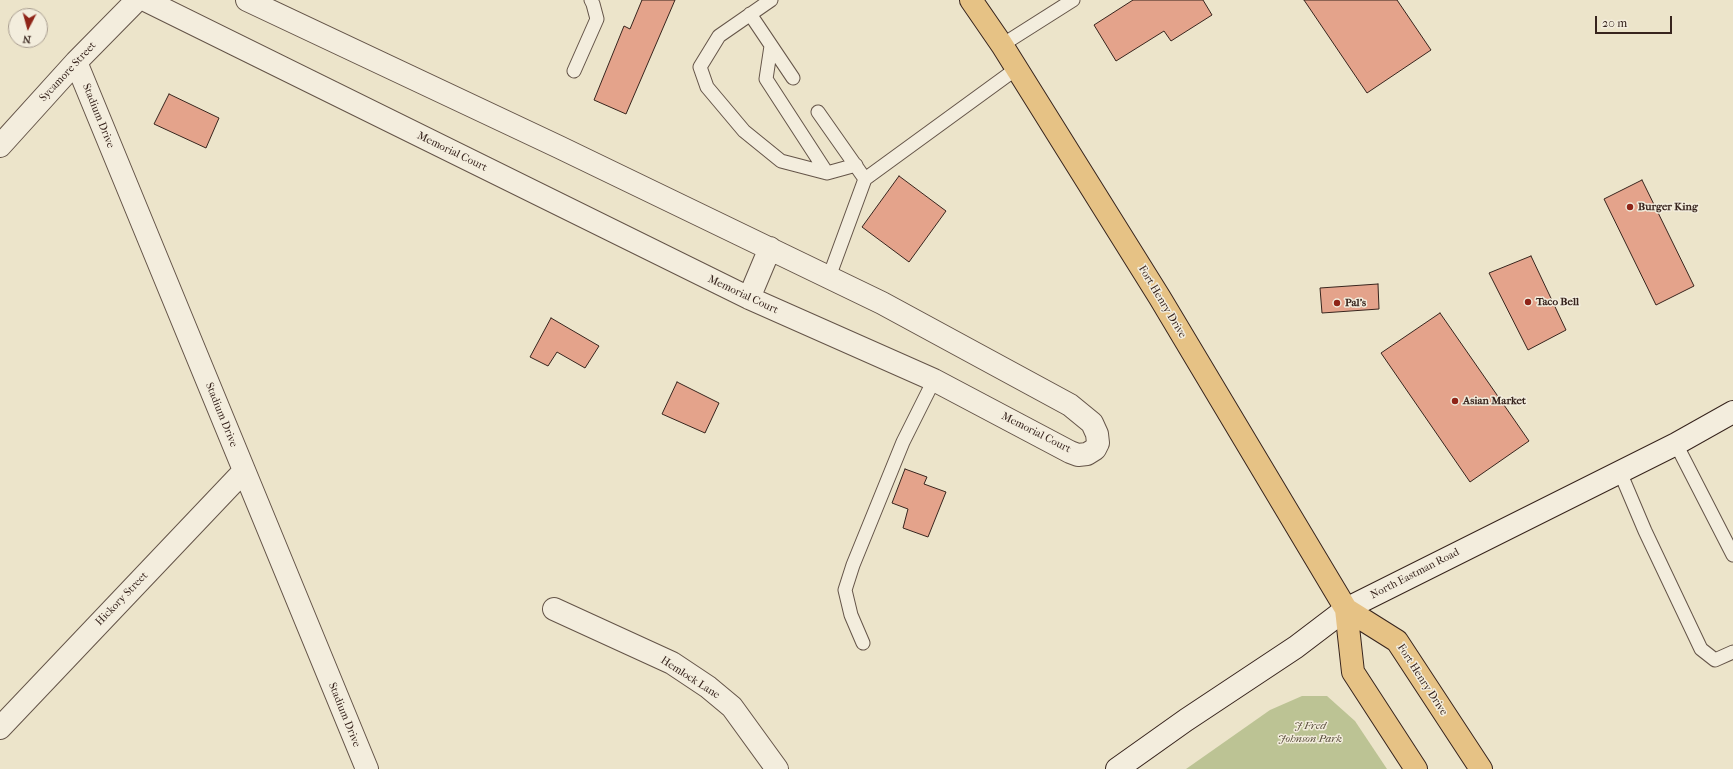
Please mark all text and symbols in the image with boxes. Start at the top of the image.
north arrow [8,8,48,48]
scale bar [1597,8,1674,34]
text: 20 m [1602,16,1627,30]
text: N [22,33,32,46]
street label: Sycamore Street [37,39,99,105]
street label: Stadium Drive [79,82,117,150]
street label: Memorial Court [415,129,489,175]
place label: Burger King [1638,200,1698,214]
marker: Burger King [1625,202,1635,212]
street label: Fort Henry Drive [1135,263,1189,341]
street label: Memorial Court [706,273,780,317]
place label: Taco Bell [1536,295,1579,309]
place label: Pal's [1345,296,1366,310]
marker: Taco Bell [1523,297,1533,307]
marker: Pal's [1332,298,1342,308]
street label: Stadium Drive [202,381,240,449]
place label: Asian Market [1463,394,1526,408]
marker: Asian Market [1450,396,1460,406]
street label: Memorial Court [999,410,1073,456]
street label: North Eastman Road [1368,546,1462,602]
street label: Hickory Street [93,569,151,629]
street label: Fort Henry Drive [1394,642,1450,718]
street label: Hemlock Lane [658,654,722,702]
street label: Stadium Drive [325,681,363,749]
park label: J Fred Johnson Park [1278,719,1342,745]

